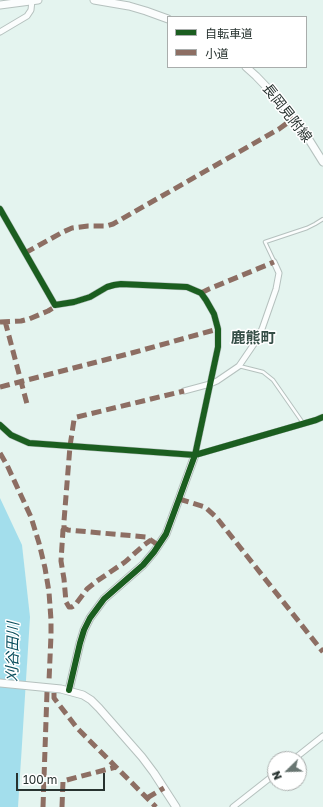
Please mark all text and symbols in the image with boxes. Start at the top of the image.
legend [167,16,307,68]
text: 自転車道 [205,26,253,41]
text: 小道 [205,46,229,61]
street label: 長岡見附線 [259,80,315,146]
district label: 鹿熊町 [231,329,275,347]
water label: 刈谷田川 [3,622,23,682]
north arrow [267,751,307,791]
scale bar [18,765,107,791]
text: N [269,769,284,782]
text: 100 m [23,772,57,787]

